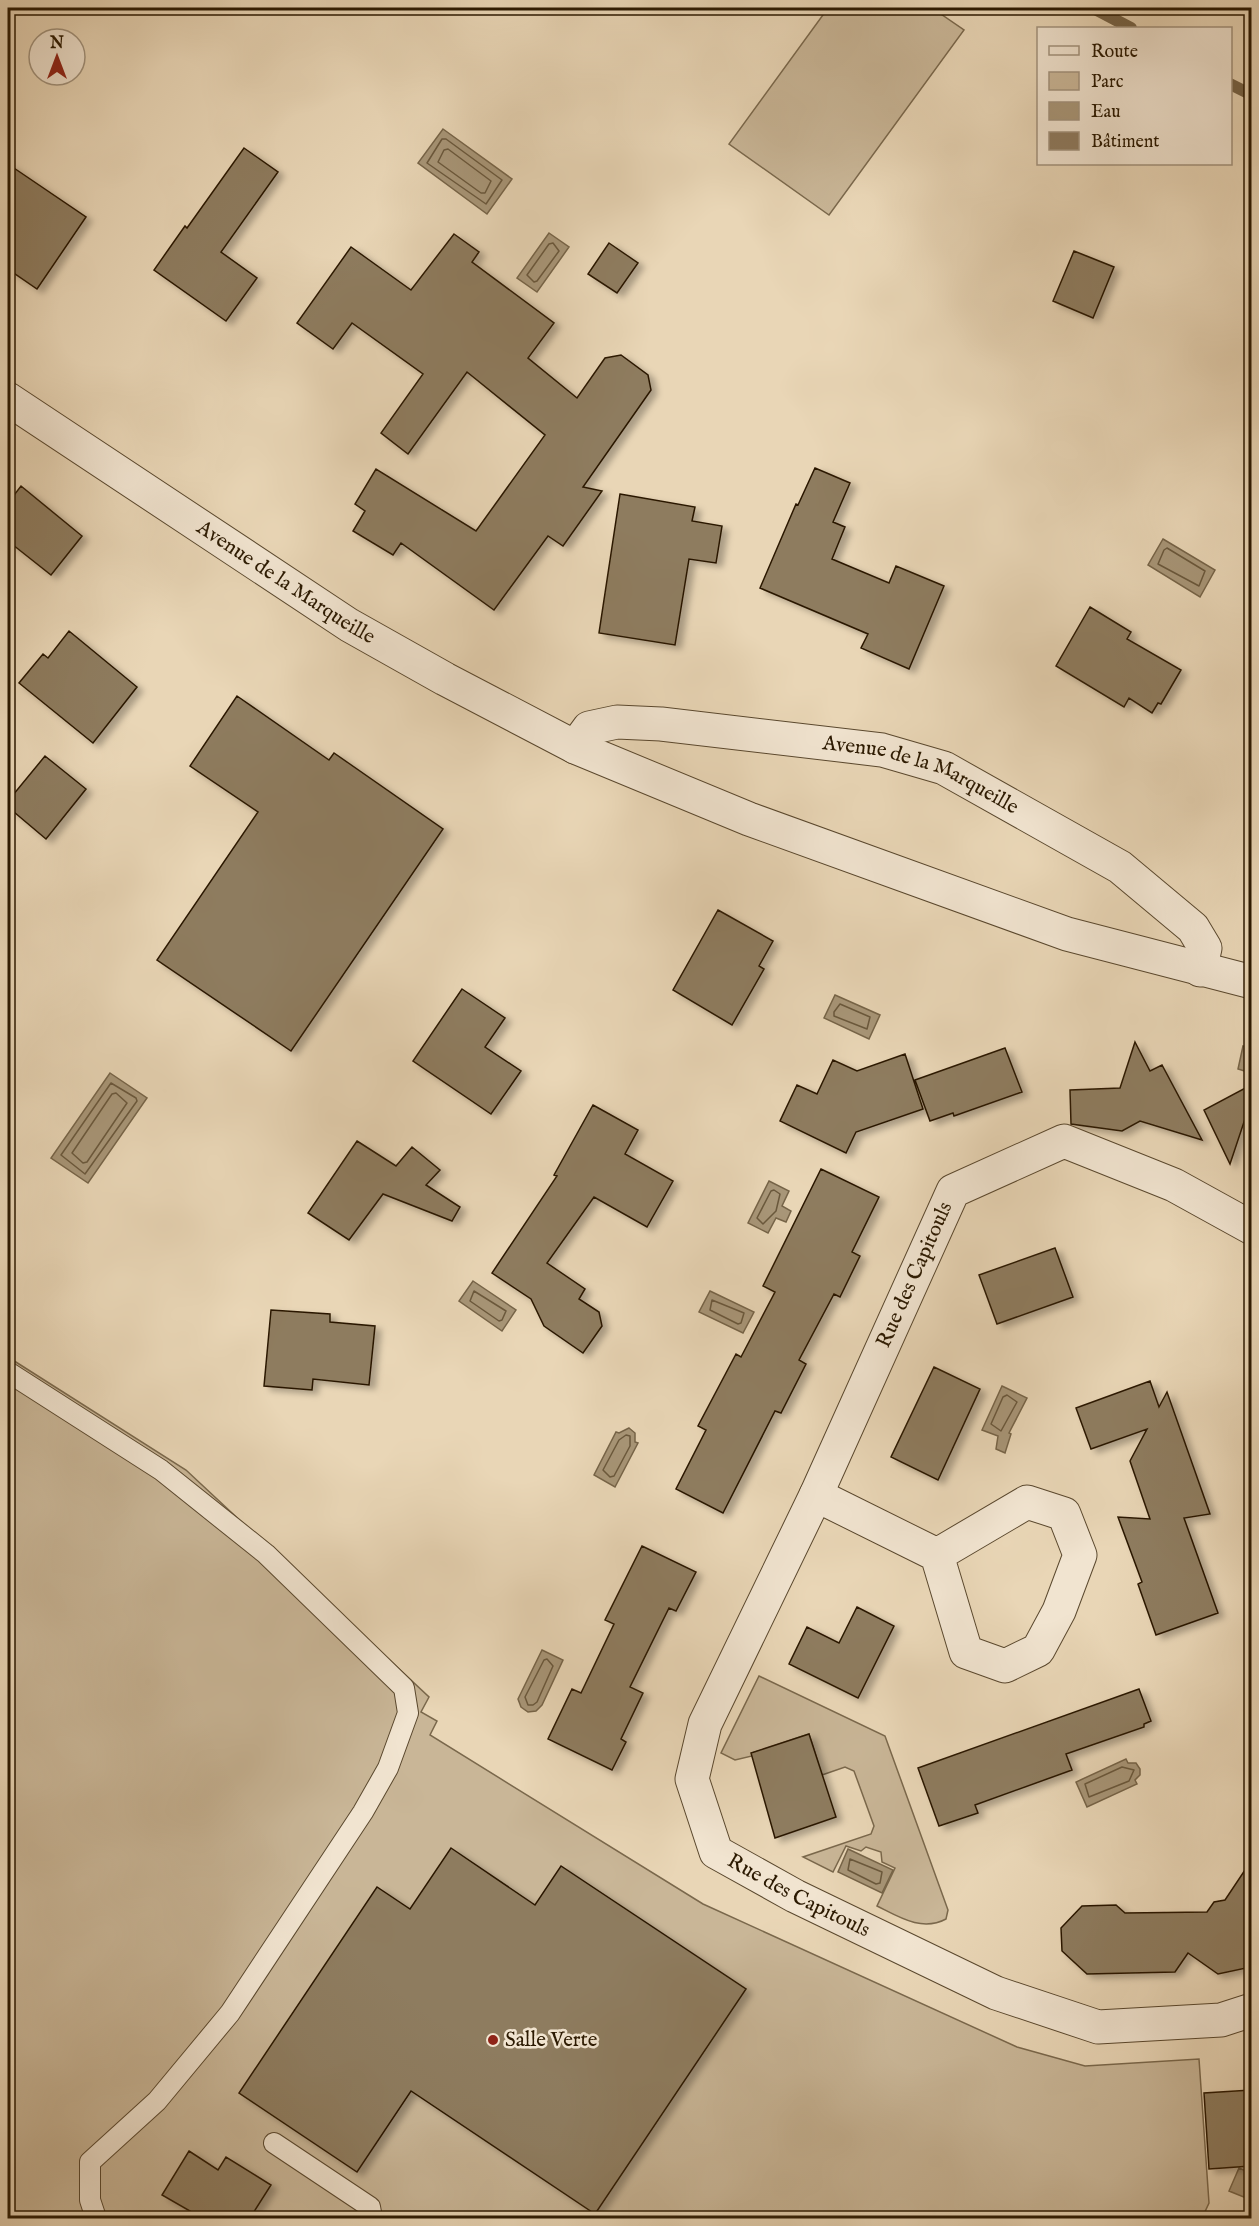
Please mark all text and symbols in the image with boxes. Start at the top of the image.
north arrow [27,27,87,87]
legend [1037,27,1232,165]
text: N [49,34,64,54]
text: Route [1091,41,1138,64]
text: Parc [1091,71,1124,94]
text: Eau [1091,101,1121,124]
text: Bâtiment [1091,131,1160,154]
street label: Avenue de la Marqueille [191,514,380,651]
street label: Avenue de la Marqueille [820,729,1024,821]
street label: Rue des Capitouls [871,1198,959,1352]
street label: Rue des Capitouls [722,1847,874,1944]
place label: Salle Verte [505,2027,598,2054]
marker: Salle Verte [486,2033,500,2047]

